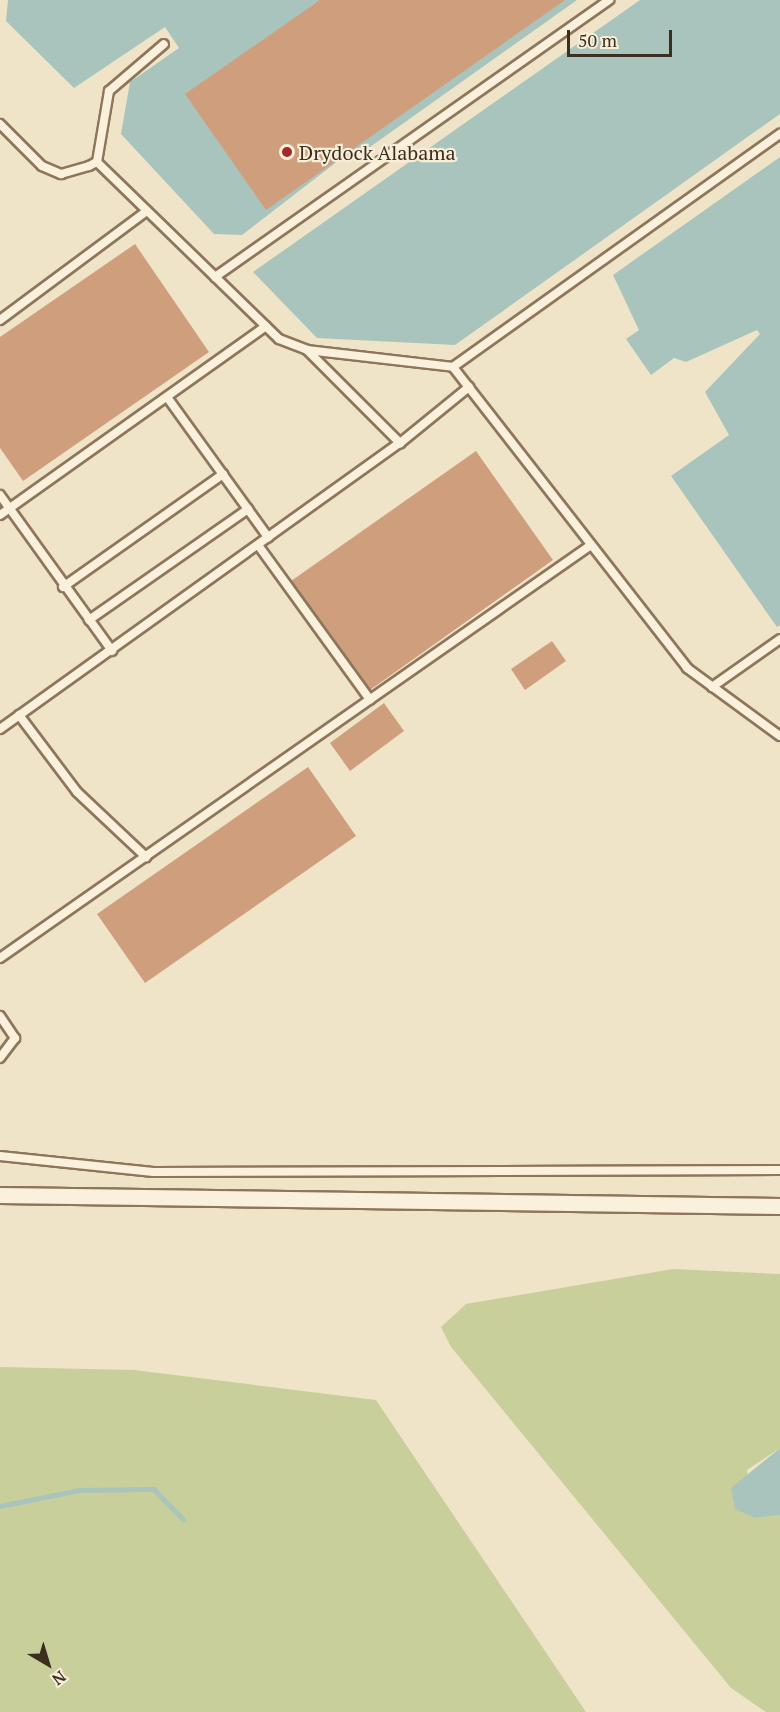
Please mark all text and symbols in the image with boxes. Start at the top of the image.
scale bar [570,18,675,56]
text: 50 m [578,28,617,52]
place label: Drydock Alabama [299,140,456,164]
marker: Drydock Alabama [280,145,294,159]
north arrow [18,1634,78,1694]
text: N [48,1666,71,1691]

